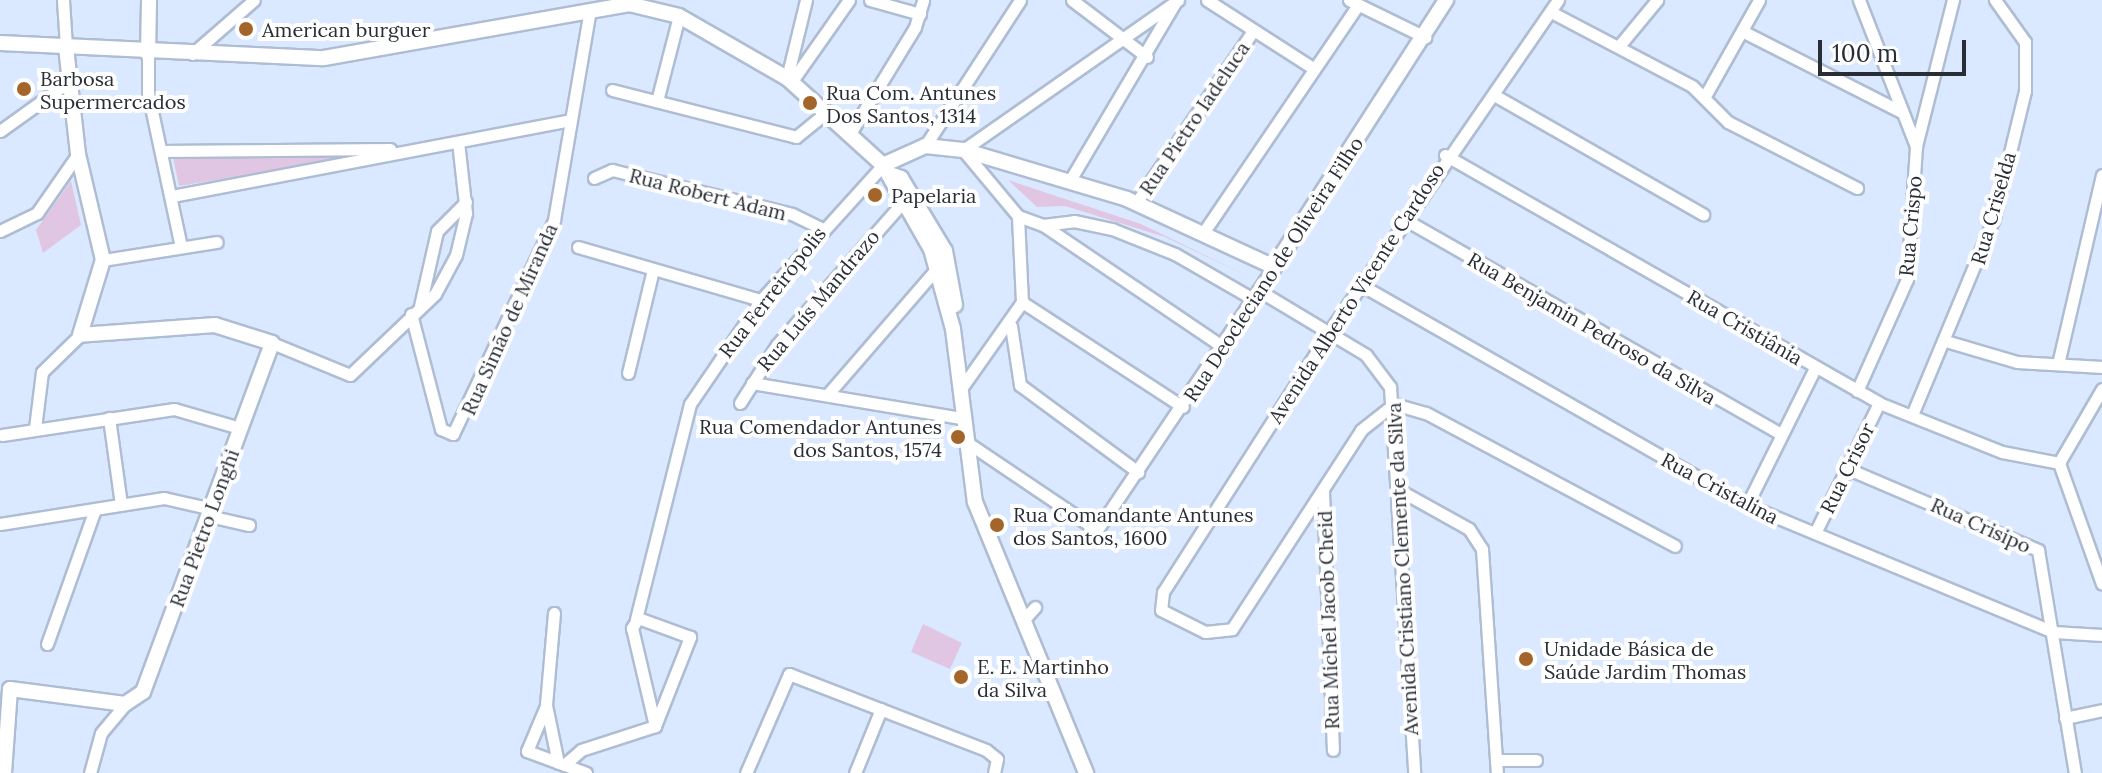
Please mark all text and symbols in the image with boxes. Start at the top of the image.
place label: American burguer [262,17,430,41]
marker: American burguer [237,20,255,38]
scale bar [1822,24,1970,74]
street label: Rua Pietro Iadeluca [1134,37,1254,199]
text: 100 m [1832,38,1898,69]
place label: Barbosa Supermercados [40,66,186,113]
marker: Barbosa Supermercados [15,80,33,98]
place label: Rua Com. Antunes Dos Santos, 1314 [826,80,996,127]
marker: Rua Com. Antunes Dos Santos, 1314 [801,94,819,112]
street label: Rua Deocleciano de Oliveira Filho [1178,132,1368,406]
street label: Rua Criselda [1965,149,2021,267]
street label: Avenida Alberto Vicente Cardoso [1263,158,1449,428]
street label: Rua Robert Adam [627,163,789,225]
street label: Rua Crispo [1894,175,1926,277]
place label: Papelaria [891,183,976,207]
marker: Papelaria [866,186,884,204]
street label: Rua Simão de Miranda [456,219,562,419]
street label: Rua Ferreirópolis [713,222,831,362]
street label: Rua Luís Mandrazo [752,224,884,376]
street label: Rua Benjamin Pedroso da Silva [1464,247,1720,409]
street label: Rua Cristiânia [1683,284,1807,370]
street label: Avenida Cristiano Clemente da Silva [1381,402,1423,736]
place label: Rua Comendador Antunes dos Santos, 1574 [699,414,942,461]
street label: Rua Crisor [1815,419,1879,517]
marker: Rua Comendador Antunes dos Santos, 1574 [949,428,967,446]
street label: Rua Pietro Longhi [164,446,244,610]
street label: Rua Cristalina [1657,447,1783,529]
street label: Rua Crisipo [1927,492,2035,558]
place label: Rua Comandante Antunes dos Santos, 1600 [1013,502,1254,549]
street label: Rua Michel Jacob Cheid [1312,510,1344,730]
marker: Rua Comandante Antunes dos Santos, 1600 [988,516,1006,534]
place label: Unidade Básica de Saúde Jardim Thomas [1544,636,1746,683]
marker: Unidade Básica de Saúde Jardim Thomas [1515,648,1537,670]
place label: E. E. Martinho da Silva [977,654,1109,701]
marker: E. E. Martinho da Silva [952,668,970,686]

